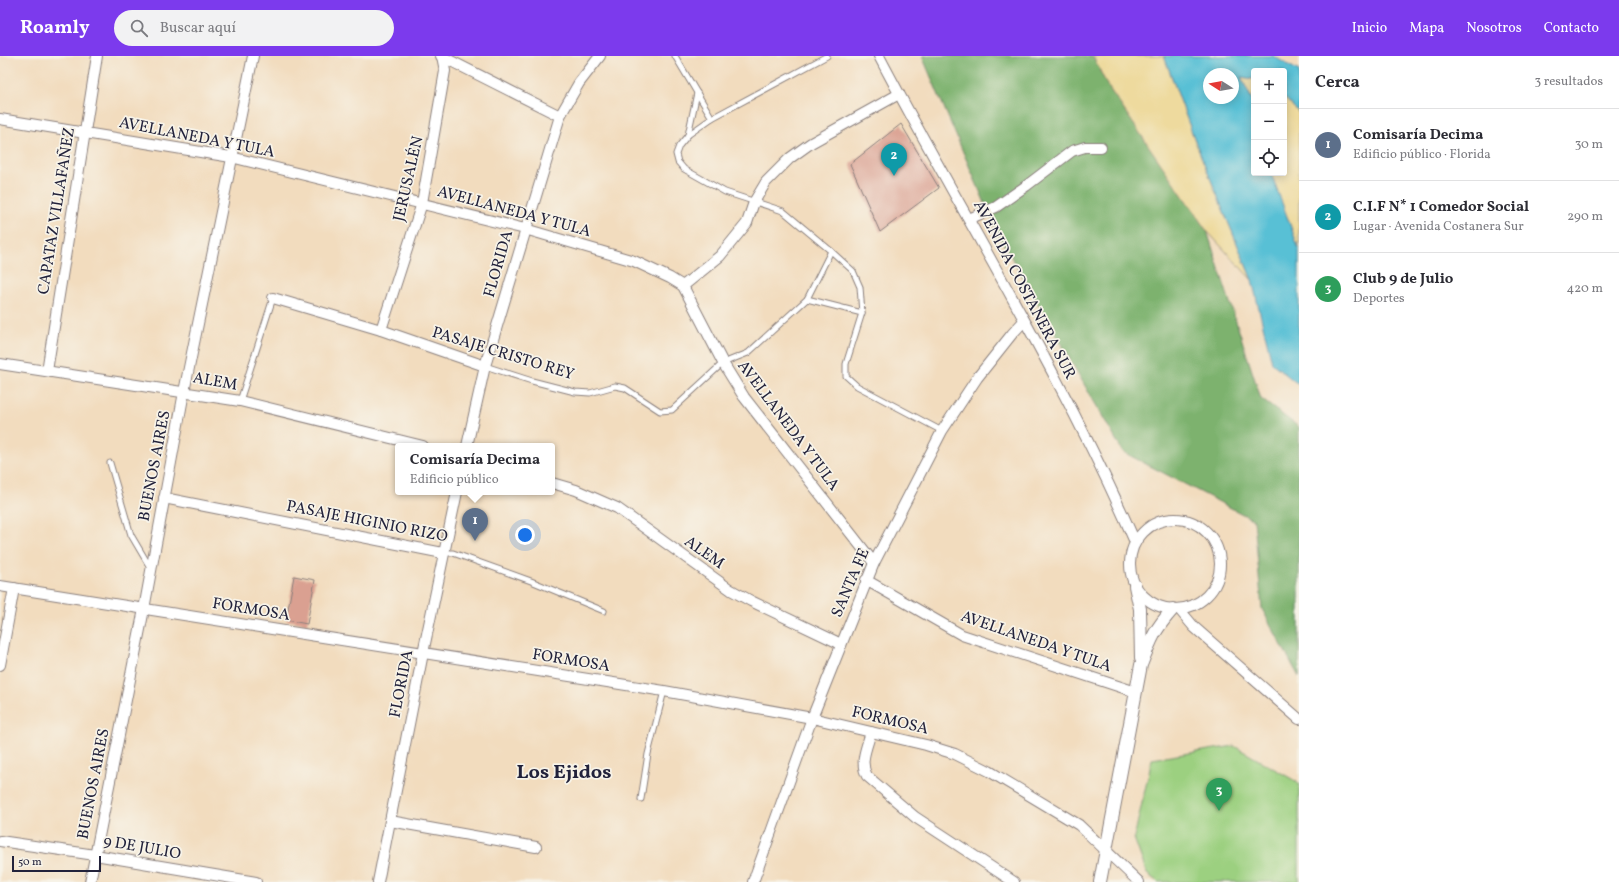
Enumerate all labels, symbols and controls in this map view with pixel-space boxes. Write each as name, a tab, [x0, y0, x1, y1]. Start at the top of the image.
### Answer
search box	[114, 10, 394, 46]
text: Roamly	[20, 15, 90, 41]
icon: search	[128, 17, 150, 39]
text: Buscar aquí	[160, 18, 236, 39]
text: Inicio	[1352, 19, 1387, 38]
text: Mapa	[1409, 19, 1444, 38]
text: Nosotros	[1466, 19, 1522, 38]
text: Contacto	[1544, 19, 1599, 38]
north arrow	[1203, 68, 1239, 104]
map controls	[1251, 68, 1287, 176]
button: +	[1251, 68, 1287, 104]
text: Cerca	[1315, 71, 1360, 94]
text: 3 resultados	[1534, 73, 1603, 91]
button: −	[1251, 104, 1287, 140]
street label: AVELLANEDA Y TULA	[117, 112, 277, 164]
text: Comisaría Decima	[1353, 125, 1483, 146]
street label: CAPATAZ VILLAFAÑEZ	[33, 126, 81, 296]
street label: JERUSALÉN	[388, 134, 430, 224]
text: 1	[1325, 136, 1331, 154]
text: 30 m	[1575, 136, 1603, 154]
button: locate	[1251, 140, 1287, 176]
pin: 2	[881, 143, 907, 176]
text: Edificio público · Florida	[1353, 146, 1491, 164]
street label: AVELLANEDA Y TULA	[435, 181, 593, 243]
street label: AVENIDA COSTANERA SUR	[967, 197, 1081, 383]
text: C.I.F N* 1 Comedor Social	[1353, 197, 1529, 218]
text: 2	[1325, 208, 1331, 226]
text: 290 m	[1567, 208, 1603, 226]
text: Lugar · Avenida Costanera Sur	[1353, 218, 1524, 236]
street label: FLORIDA	[479, 228, 519, 300]
text: Club 9 de Julio	[1353, 269, 1453, 290]
text: 3	[1325, 280, 1331, 298]
text: 420 m	[1566, 280, 1603, 298]
text: Deportes	[1353, 290, 1405, 308]
street label: PASAJE CRISTO REY	[429, 322, 577, 386]
street label: AVELLANEDA Y TULA	[732, 356, 844, 496]
street label: ALEM	[191, 367, 239, 397]
street label: BUENOS AIRES	[133, 409, 177, 523]
popup	[395, 443, 555, 495]
text: Comisaría Decima	[410, 450, 540, 471]
text: Edificio público	[410, 471, 499, 489]
street label: PASAJE HIGINIO RIZO	[284, 496, 450, 548]
pin: 1	[462, 508, 488, 541]
your location	[515, 525, 535, 545]
street label: ALEM	[679, 531, 729, 575]
street label: SANTA FE	[827, 545, 875, 621]
street label: FORMOSA	[211, 593, 291, 627]
street label: AVELLANEDA Y TULA	[958, 606, 1114, 678]
street label: FORMOSA	[531, 644, 611, 678]
street label: FLORIDA	[385, 648, 419, 720]
street label: FORMOSA	[849, 701, 931, 741]
street label: BUENOS AIRES	[72, 727, 116, 841]
district label: Los Ejidos	[516, 759, 612, 787]
pin: 3	[1206, 778, 1232, 811]
street label: 9 DE JULIO	[101, 830, 183, 866]
scale bar	[12, 854, 101, 873]
text: 50 m	[18, 855, 42, 870]

